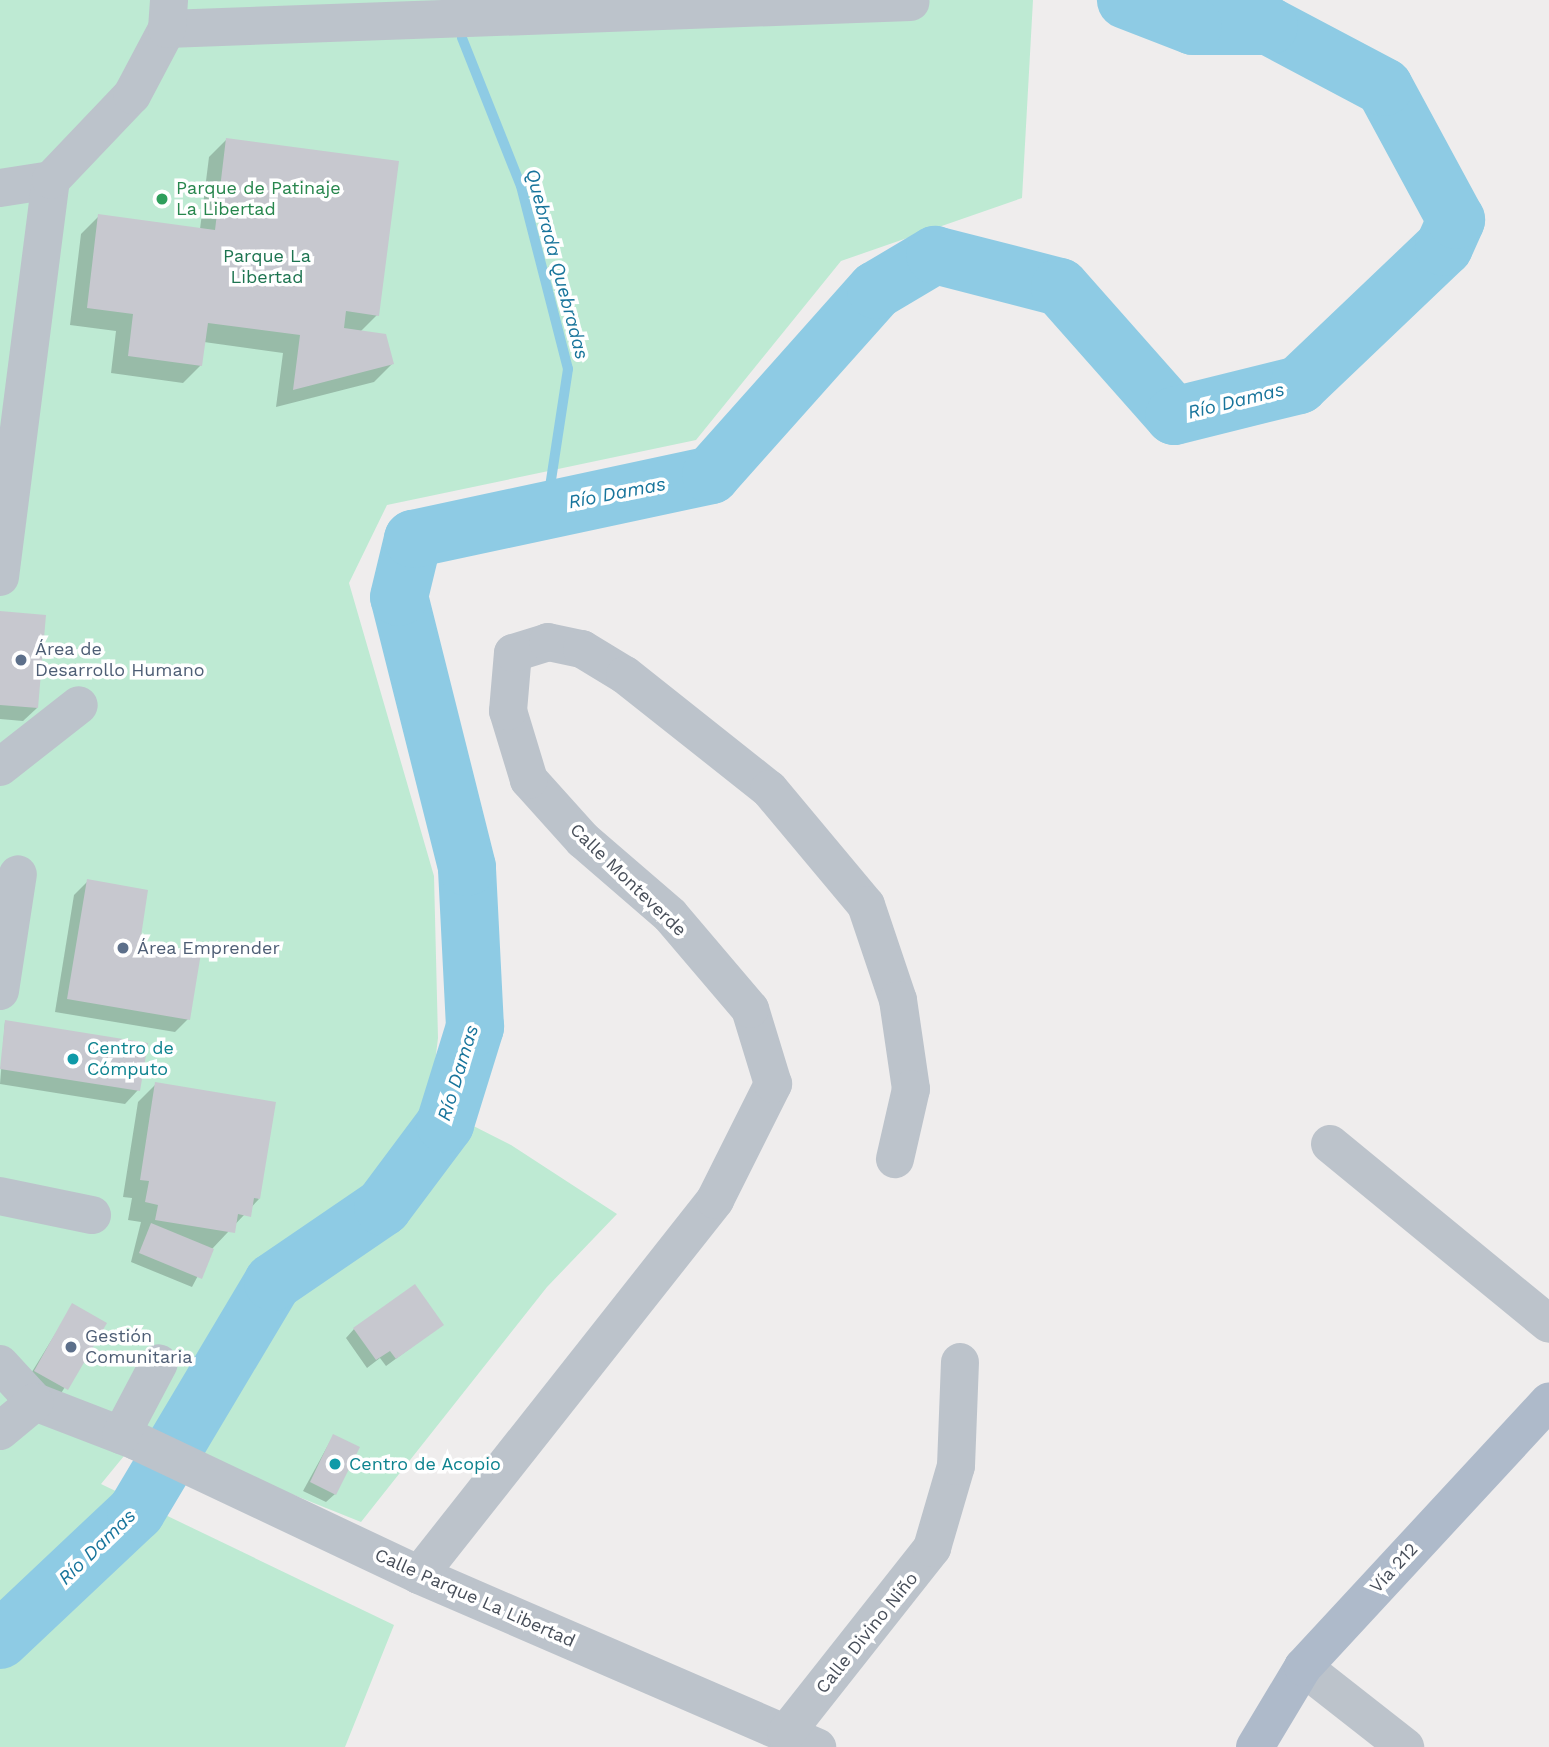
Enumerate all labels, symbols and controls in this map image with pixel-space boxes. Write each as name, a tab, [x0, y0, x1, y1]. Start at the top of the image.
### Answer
water label: Quebrada Quebradas	[521, 166, 593, 362]
place label: Parque de Patinaje La Libertad	[176, 178, 341, 220]
marker: Parque de Patinaje La Libertad	[154, 191, 170, 207]
park label: Parque La Libertad	[223, 246, 311, 288]
water label: Río Damas	[1185, 378, 1287, 424]
water label: Río Damas	[566, 472, 668, 514]
place label: Área de Desarrollo Humano	[35, 639, 205, 682]
marker: Área de Desarrollo Humano	[13, 652, 29, 668]
street label: Calle Monteverde	[565, 819, 691, 941]
place label: Área Emprender	[137, 937, 280, 959]
marker: Área Emprender	[115, 940, 131, 956]
water label: Río Damas	[433, 1022, 483, 1124]
place label: Centro de Cómputo	[87, 1038, 174, 1080]
marker: Centro de Cómputo	[65, 1051, 81, 1067]
place label: Gestión Comunitaria	[85, 1326, 192, 1368]
marker: Gestión Comunitaria	[63, 1339, 79, 1355]
place label: Centro de Acopio	[349, 1453, 502, 1475]
marker: Centro de Acopio	[327, 1456, 343, 1472]
water label: Río Damas	[54, 1504, 140, 1590]
street label: Vía 212	[1365, 1538, 1423, 1598]
street label: Calle Parque La Libertad	[371, 1544, 579, 1652]
street label: Calle Divino Niño	[811, 1568, 923, 1698]

